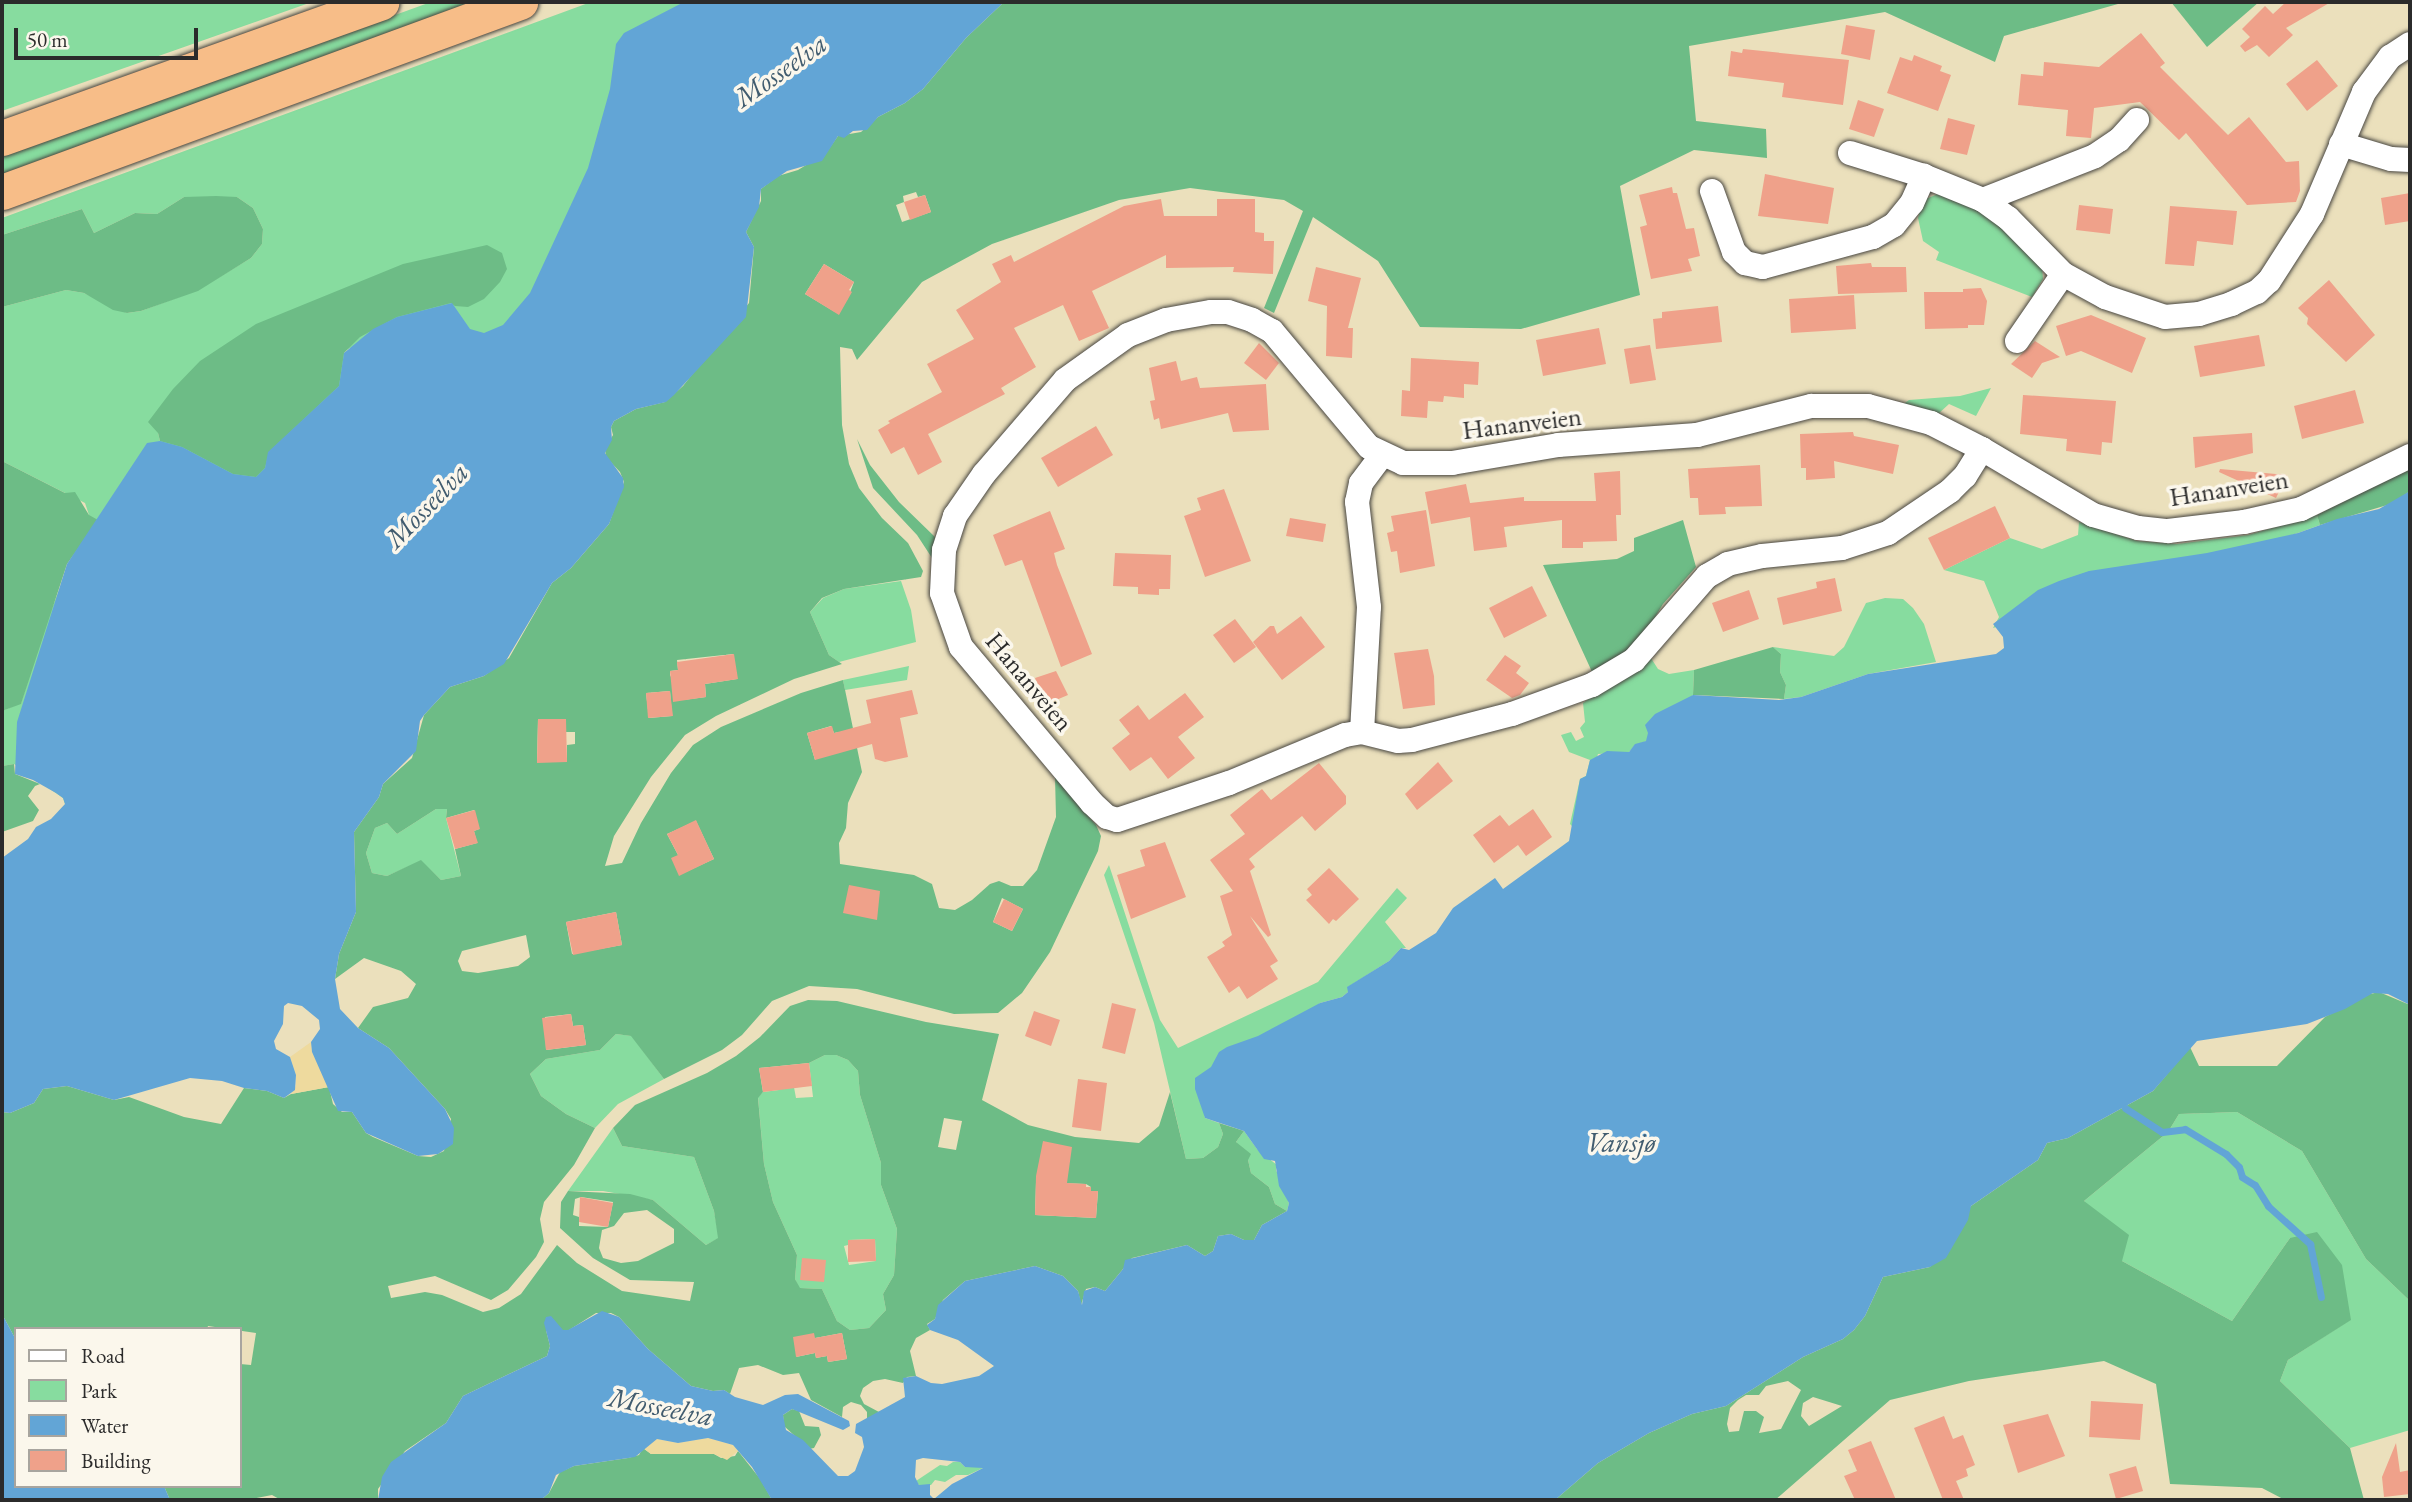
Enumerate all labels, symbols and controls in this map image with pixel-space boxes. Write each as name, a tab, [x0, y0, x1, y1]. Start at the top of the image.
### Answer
scale bar	[18, 14, 201, 58]
text: 50 m	[27, 26, 68, 53]
water label: Mosseelva	[727, 26, 833, 114]
street label: Hananveien	[1461, 401, 1583, 447]
water label: Mosseelva	[377, 455, 475, 555]
street label: Hananveien	[2167, 464, 2291, 514]
street label: Hananveien	[979, 626, 1079, 738]
water label: Vansjø	[1587, 1125, 1655, 1159]
legend	[14, 1327, 242, 1488]
text: Road	[81, 1342, 125, 1369]
text: Park	[81, 1377, 117, 1404]
water label: Mosseelva	[606, 1379, 716, 1433]
text: Water	[81, 1412, 128, 1439]
text: Building	[81, 1447, 151, 1474]

